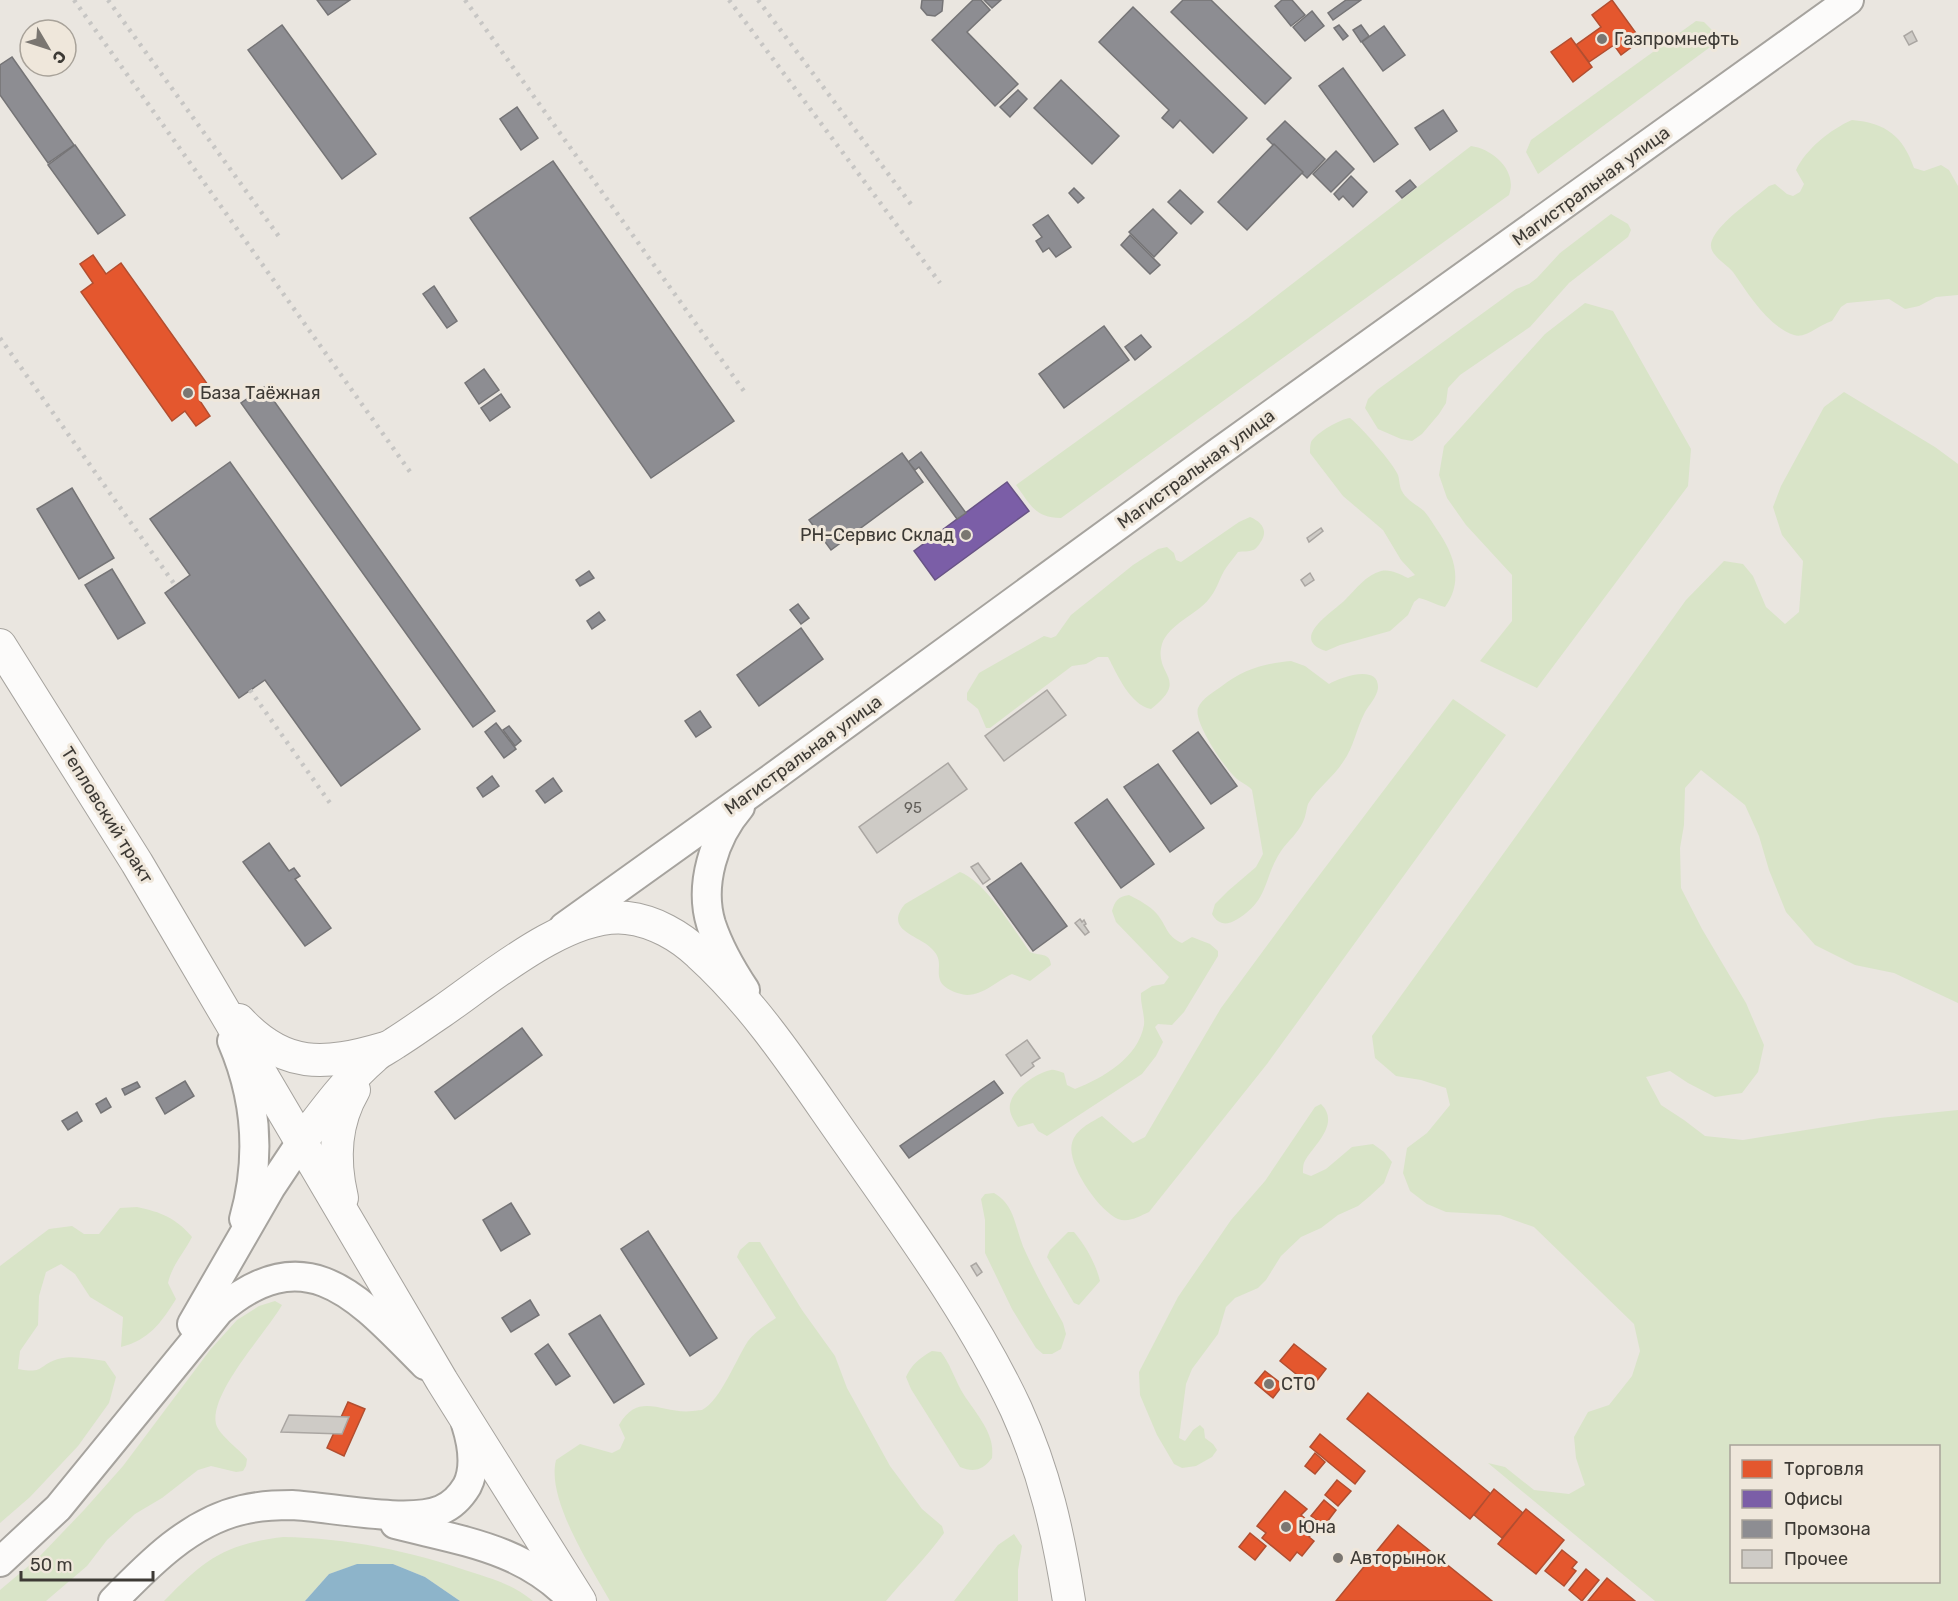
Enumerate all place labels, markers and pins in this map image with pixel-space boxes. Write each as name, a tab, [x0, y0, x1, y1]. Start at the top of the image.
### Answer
place label: Газпромнефть	[1614, 28, 1739, 50]
marker: Газпромнефть	[1595, 32, 1609, 46]
place label: База Таёжная	[200, 382, 321, 404]
marker: База Таёжная	[181, 386, 195, 400]
place label: РН-Сервис Cклад	[800, 524, 954, 546]
marker: РН-Сервис Cклад	[959, 528, 973, 542]
place label: СТО	[1281, 1373, 1316, 1395]
marker: СТО	[1262, 1377, 1276, 1391]
place label: Юна	[1298, 1516, 1336, 1538]
marker: Юна	[1279, 1520, 1293, 1534]
place label: Авторынок	[1350, 1547, 1446, 1569]
marker: Авторынок	[1331, 1551, 1345, 1565]

